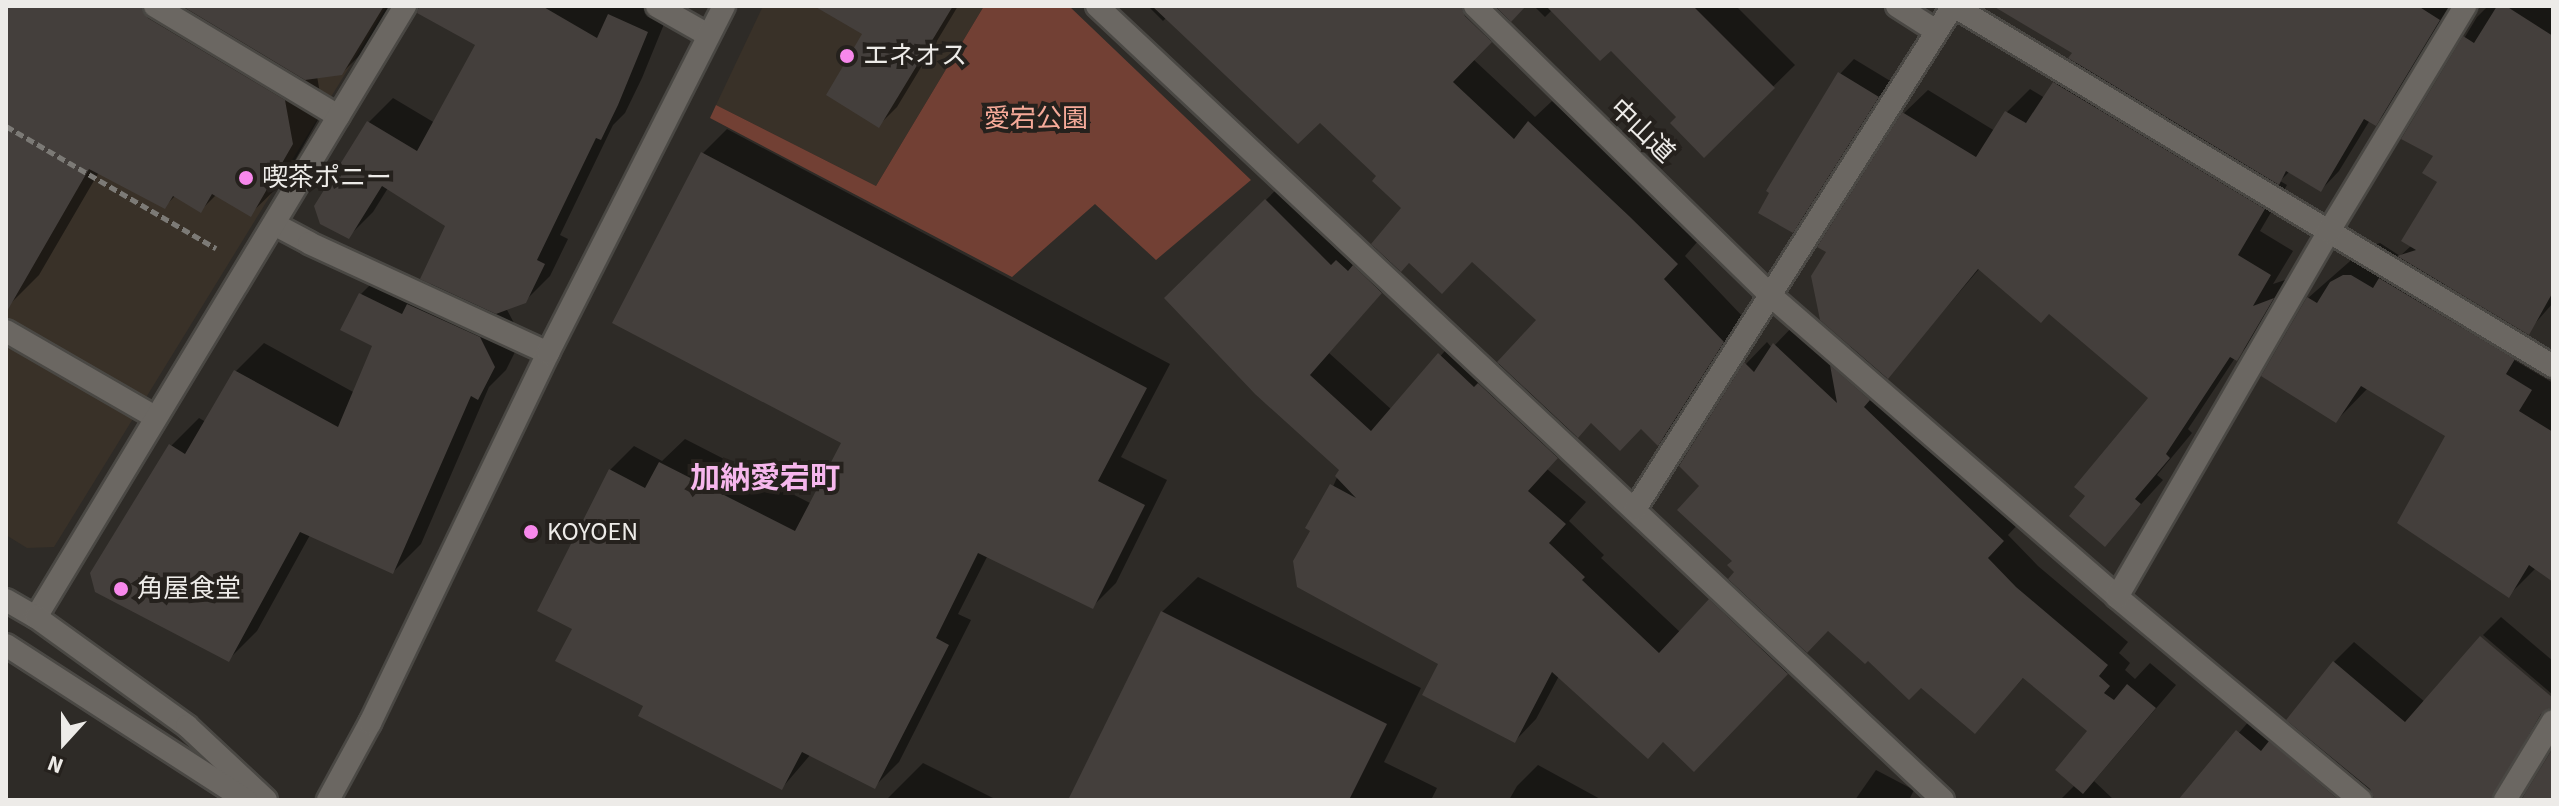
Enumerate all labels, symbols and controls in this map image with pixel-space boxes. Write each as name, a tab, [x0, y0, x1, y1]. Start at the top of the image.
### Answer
place label: エネオス	[863, 40, 967, 72]
marker: エネオス	[838, 47, 856, 65]
street label: 中山道	[1603, 93, 1681, 169]
park label: 愛宕公園	[984, 103, 1088, 135]
place label: 喫茶ポニー	[262, 162, 392, 194]
marker: 喫茶ポニー	[237, 169, 255, 187]
district label: 加納愛宕町	[690, 461, 840, 497]
place label: KOYOEN	[547, 516, 638, 548]
marker: KOYOEN	[522, 523, 540, 541]
place label: 角屋食堂	[137, 573, 241, 605]
marker: 角屋食堂	[112, 580, 130, 598]
north arrow	[24, 702, 104, 782]
text: N	[43, 747, 68, 782]

